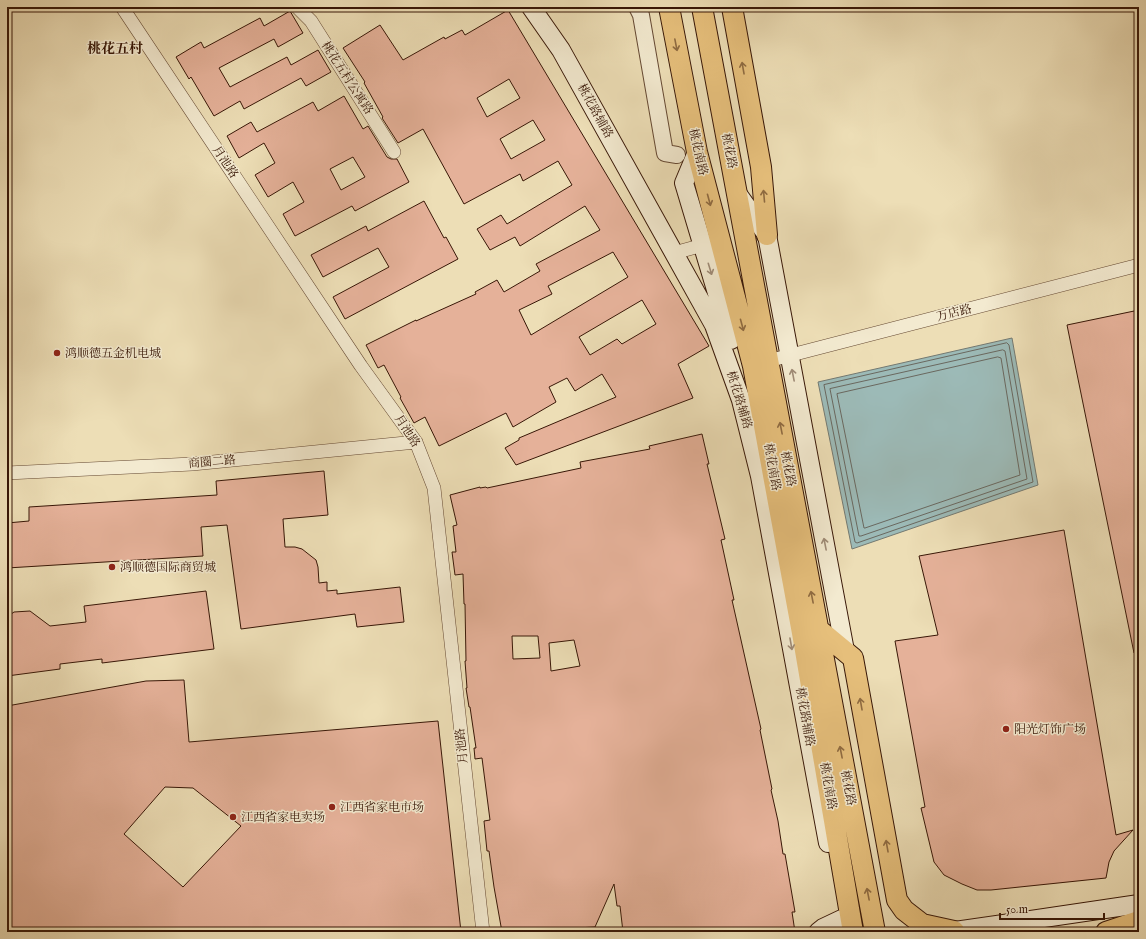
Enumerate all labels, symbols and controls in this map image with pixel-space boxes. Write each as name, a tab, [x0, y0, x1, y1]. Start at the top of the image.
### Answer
one-way arrow	[673, 38, 681, 51]
street label: 桃花五村公寓路	[318, 39, 376, 117]
district label: 桃花五村	[87, 40, 143, 58]
one-way arrow	[739, 62, 747, 75]
street label: 桃花路辅路	[574, 81, 616, 141]
street label: 桃花南路	[685, 127, 711, 177]
street label: 桃花路	[718, 132, 740, 170]
street label: 月池路	[209, 143, 241, 181]
one-way arrow	[760, 190, 767, 203]
one-way arrow	[706, 193, 714, 206]
one-way arrow	[707, 262, 714, 275]
street label: 万店路	[935, 301, 973, 325]
one-way arrow	[739, 319, 747, 332]
place label: 鸿顺德五金机电城	[65, 346, 161, 361]
marker: 鸿顺德五金机电城	[52, 348, 62, 358]
street label: 桃花路辅路	[723, 369, 755, 431]
one-way arrow	[789, 369, 797, 382]
street label: 月池路	[391, 412, 423, 450]
one-way arrow	[776, 422, 784, 435]
street label: 桃花南路	[760, 442, 784, 492]
street label: 桃花路	[777, 450, 799, 488]
street label: 商圈二路	[187, 452, 237, 472]
one-way arrow	[821, 538, 829, 551]
place label: 鸿顺德国际商贸城	[120, 560, 216, 575]
marker: 鸿顺德国际商贸城	[107, 562, 117, 572]
one-way arrow	[808, 591, 816, 604]
one-way arrow	[788, 637, 796, 650]
street label: 桃花路辅路	[792, 686, 818, 748]
one-way arrow	[857, 698, 865, 711]
place label: 阳光灯饰广场	[1014, 722, 1086, 737]
marker: 阳光灯饰广场	[1001, 724, 1011, 734]
street label: 月池路	[453, 727, 471, 765]
one-way arrow	[837, 746, 845, 759]
street label: 桃花南路	[816, 761, 840, 811]
street label: 桃花路	[837, 769, 859, 807]
place label: 江西省家电市场	[340, 800, 424, 815]
marker: 江西省家电市场	[327, 802, 337, 812]
place label: 江西省家电卖场	[241, 810, 325, 825]
marker: 江西省家电卖场	[228, 812, 238, 822]
one-way arrow	[883, 839, 891, 852]
one-way arrow	[863, 888, 871, 901]
scale bar	[1000, 895, 1104, 921]
text: 50 m	[1006, 902, 1028, 917]

